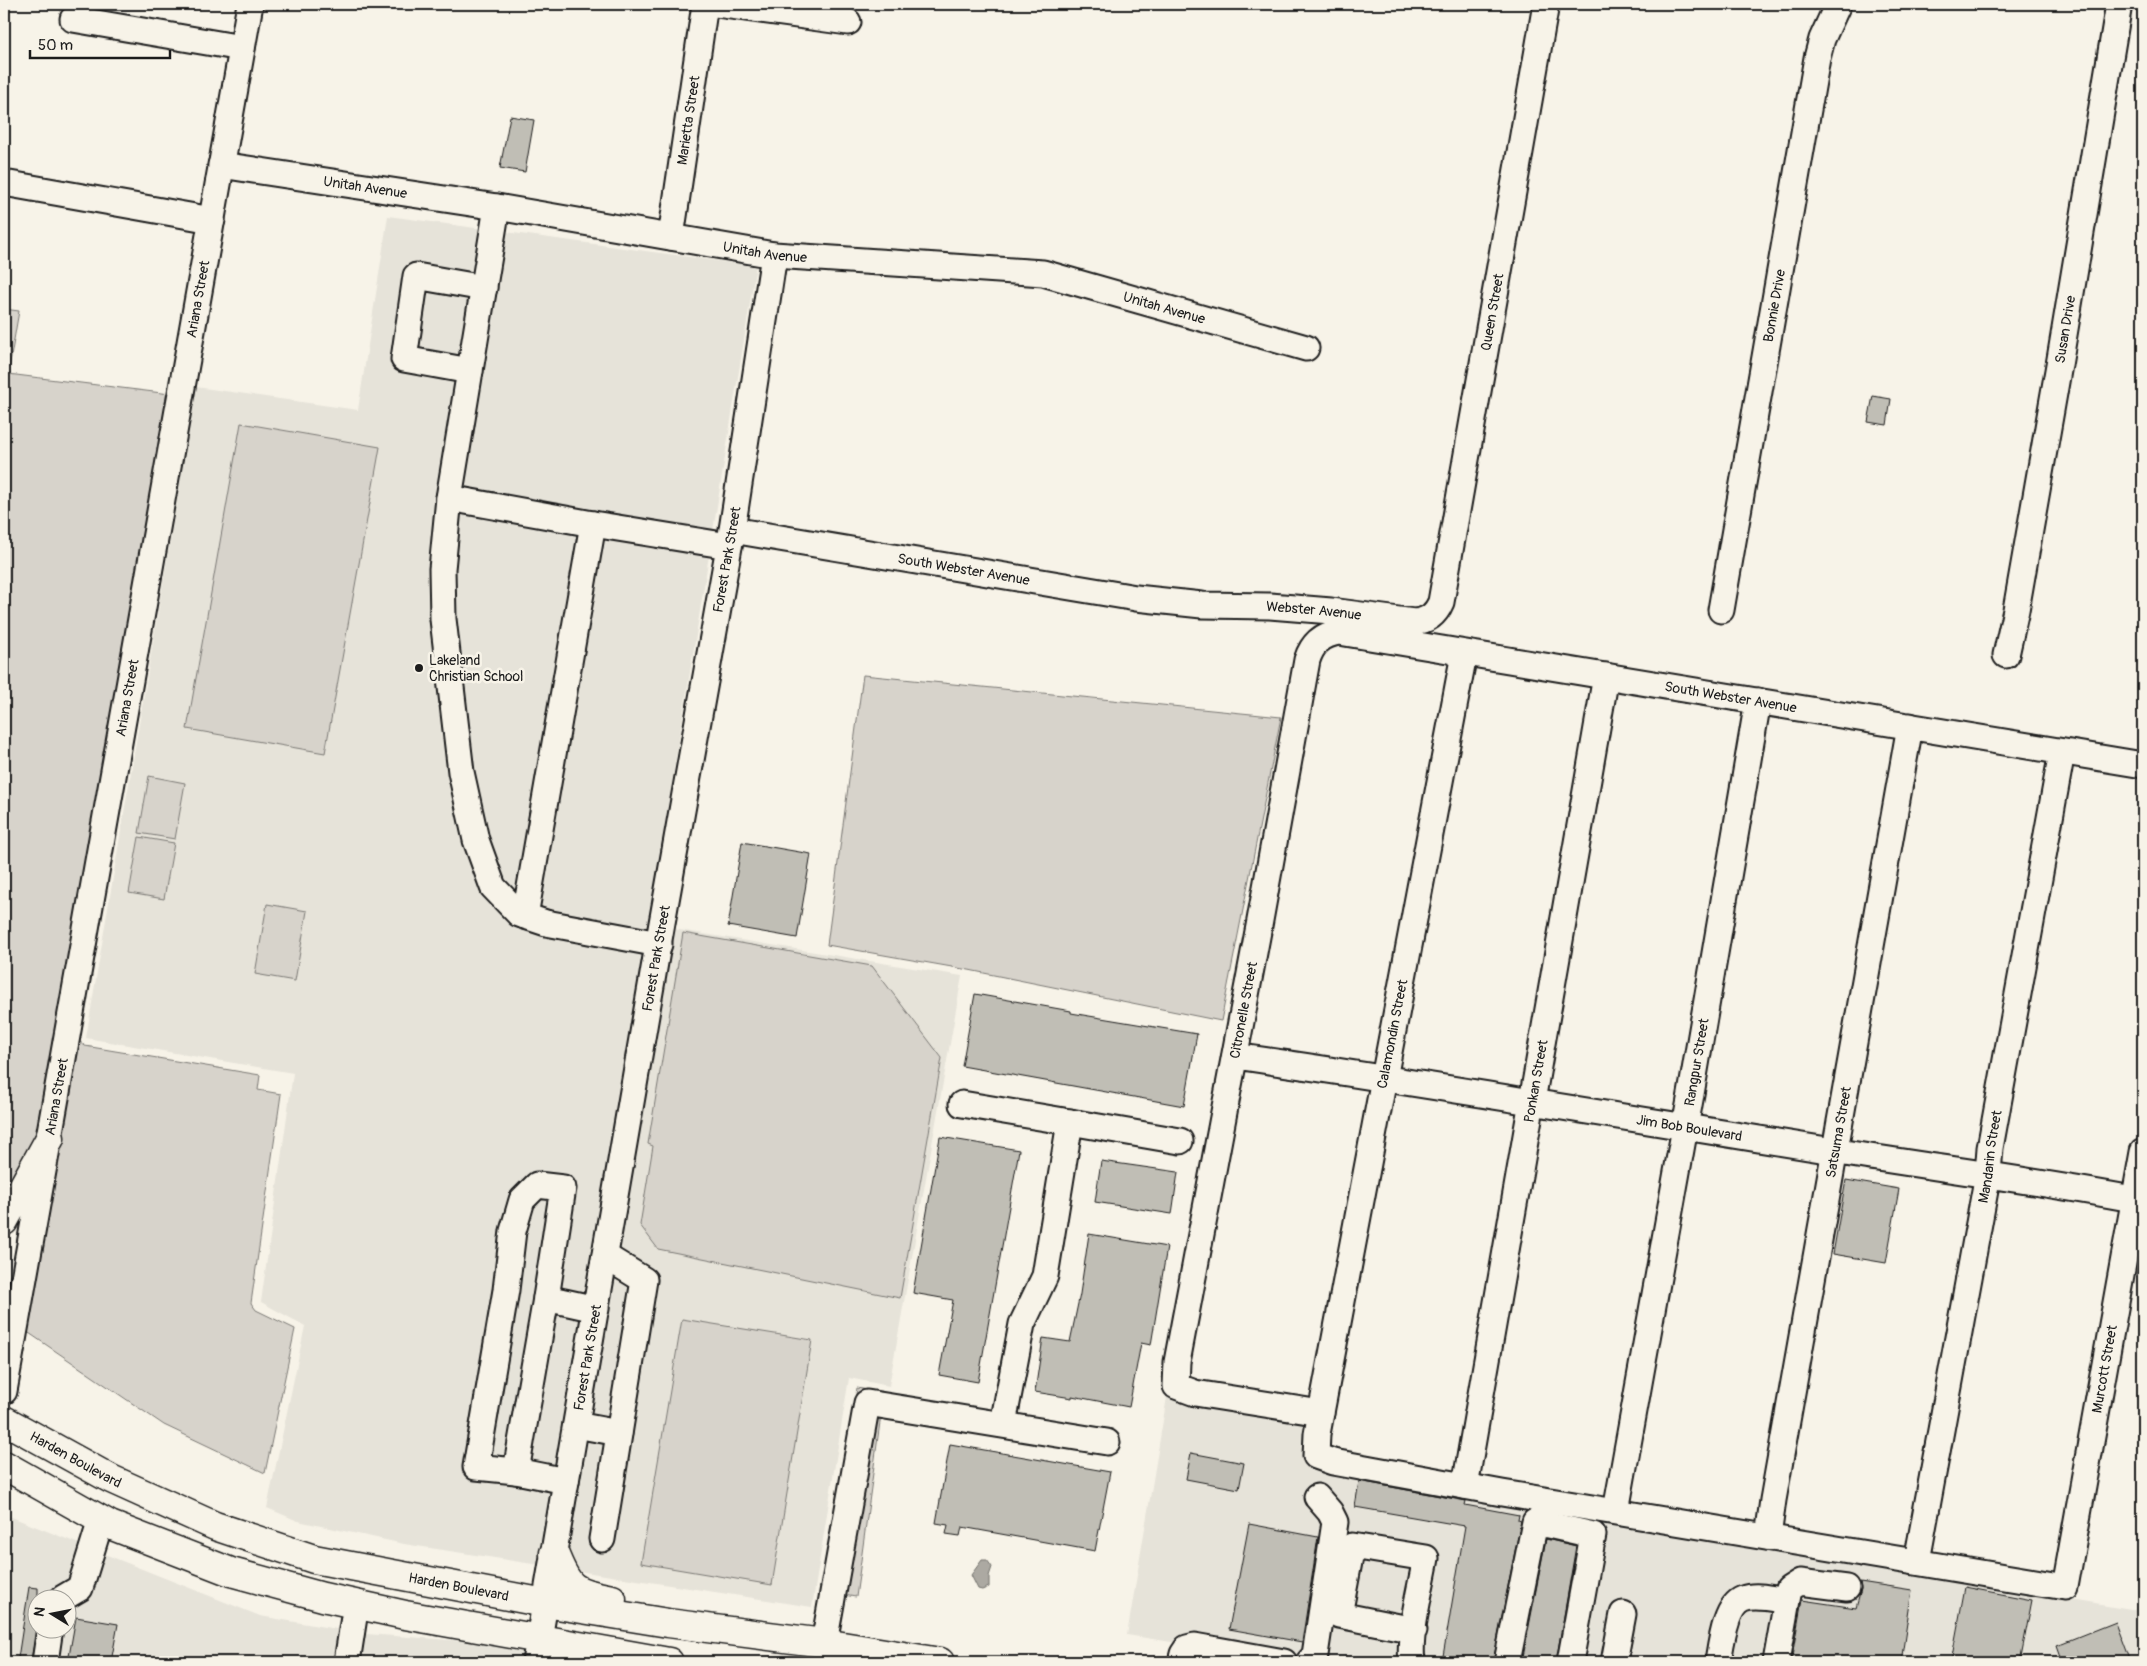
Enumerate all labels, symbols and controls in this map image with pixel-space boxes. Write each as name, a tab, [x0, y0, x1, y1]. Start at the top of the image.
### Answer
scale bar	[30, 28, 170, 60]
text: 50 m	[38, 36, 73, 55]
street label: Marietta Street	[674, 74, 703, 166]
street label: Unitah Avenue	[322, 173, 408, 202]
street label: Unitah Avenue	[722, 238, 808, 266]
street label: Ariana Street	[183, 259, 213, 339]
street label: Bonnie Drive	[1760, 268, 1789, 343]
street label: Queen Street	[1477, 272, 1508, 352]
street label: Unitah Avenue	[1121, 288, 1207, 328]
street label: Susan Drive	[2051, 294, 2079, 365]
street label: Forest Park Street	[709, 505, 745, 614]
street label: South Webster Avenue	[896, 550, 1031, 589]
street label: Webster Avenue	[1265, 598, 1362, 624]
place label: Lakeland Christian School	[429, 652, 523, 685]
street label: Ariana Street	[112, 658, 143, 738]
marker: Lakeland Christian School	[413, 662, 425, 674]
street label: South Webster Avenue	[1663, 678, 1798, 717]
street label: Forest Park Street	[639, 904, 674, 1013]
street label: Citronelle Street	[1226, 960, 1261, 1060]
street label: Calamondin Street	[1374, 978, 1411, 1090]
street label: Rangpur Street	[1681, 1017, 1713, 1108]
street label: Ponkan Street	[1520, 1038, 1552, 1124]
street label: Ariana Street	[42, 1056, 72, 1137]
street label: Satsuma Street	[1822, 1085, 1855, 1179]
street label: Mandarin Street	[1975, 1108, 2006, 1205]
street label: Jim Bob Boulevard	[1635, 1111, 1744, 1145]
street label: Forest Park Street	[570, 1303, 605, 1412]
street label: Murcott Street	[2088, 1323, 2121, 1414]
street label: Harden Boulevard	[27, 1428, 124, 1492]
street label: Harden Boulevard	[407, 1569, 510, 1605]
north arrow	[28, 1588, 78, 1638]
text: N	[30, 1606, 49, 1618]

